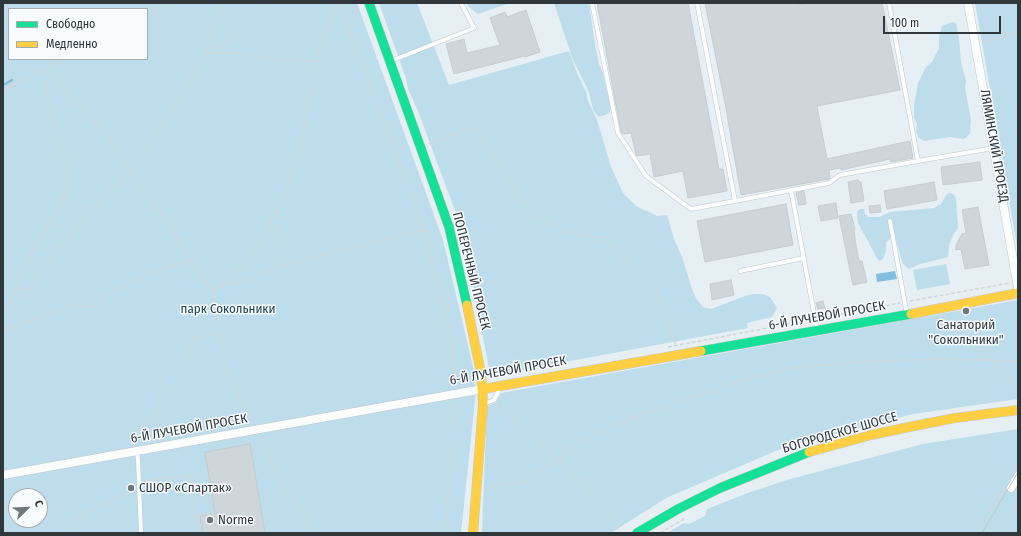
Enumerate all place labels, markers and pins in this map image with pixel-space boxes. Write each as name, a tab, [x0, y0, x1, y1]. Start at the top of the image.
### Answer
marker: Санаторий "Сокольники"	[961, 306, 971, 316]
place label: Санаторий "Сокольники"	[928, 317, 1004, 348]
place label: СШОР «Спартак»	[139, 480, 232, 496]
marker: СШОР «Спартак»	[126, 483, 136, 493]
place label: Norme	[218, 512, 254, 528]
marker: Norme	[205, 515, 215, 525]

